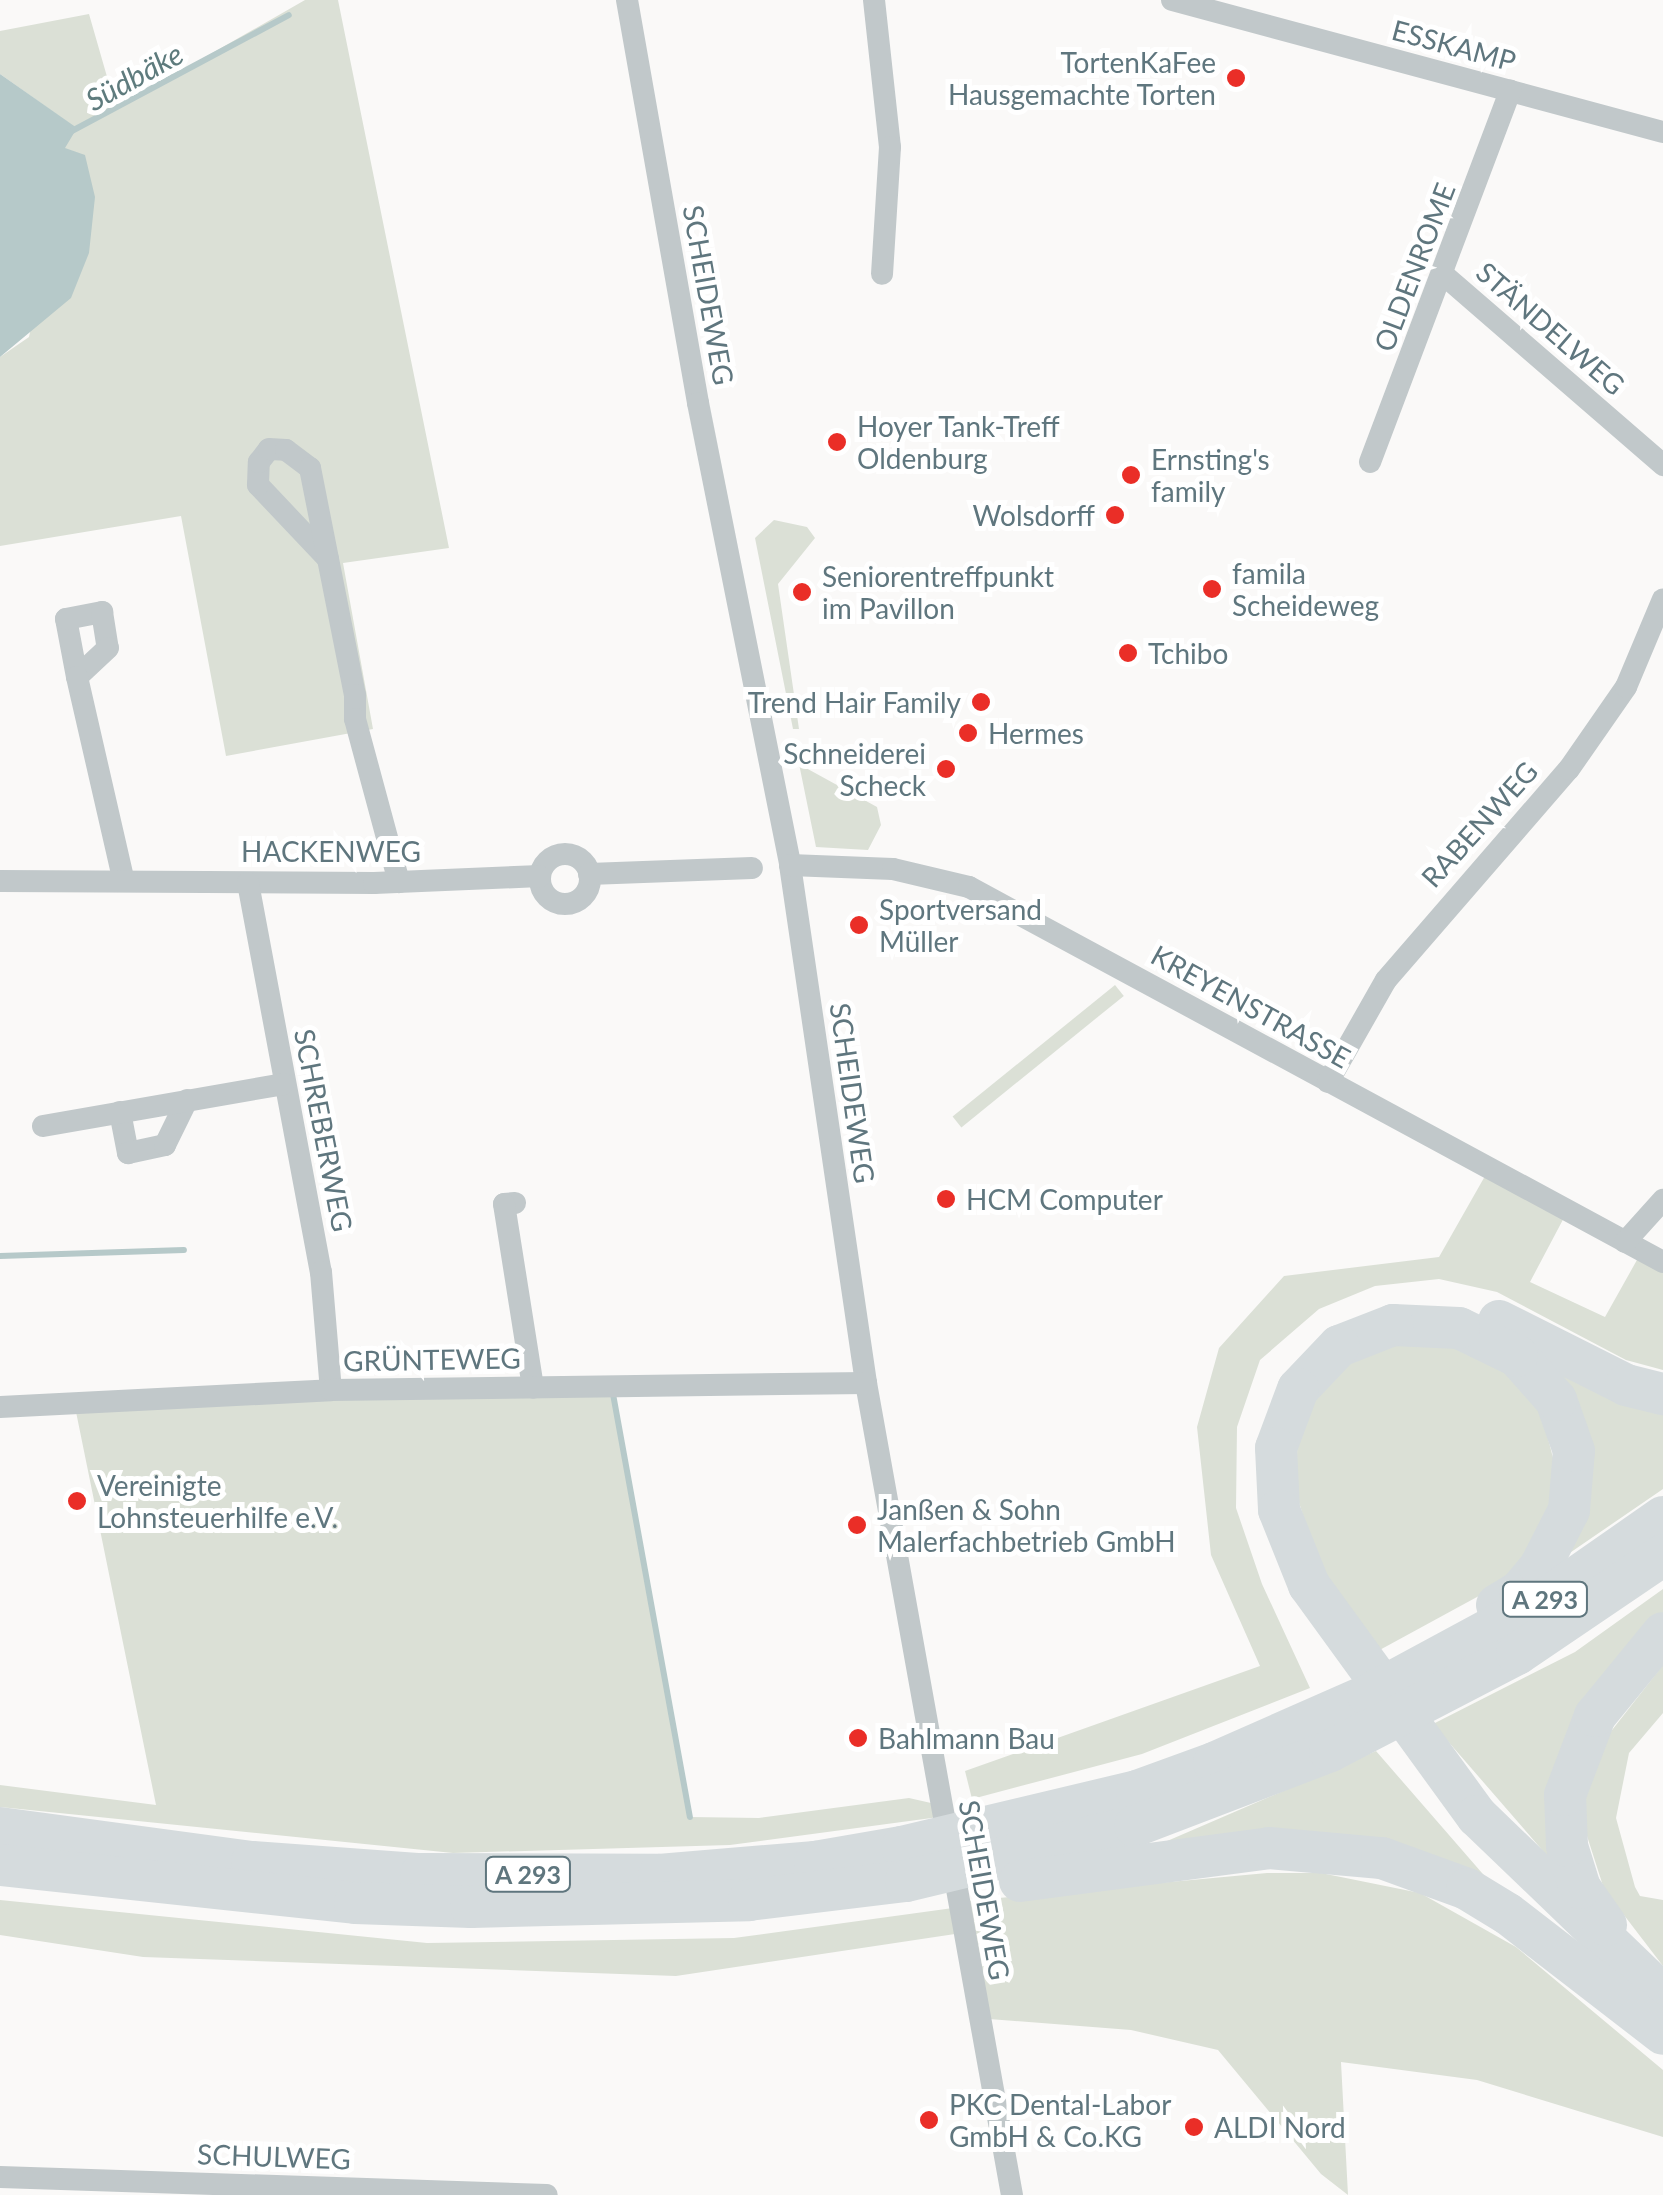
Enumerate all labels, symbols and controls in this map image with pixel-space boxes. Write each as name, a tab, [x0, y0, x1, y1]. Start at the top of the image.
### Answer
street label: ESSKAMP	[1388, 12, 1520, 78]
water label: Südbäke	[79, 35, 189, 117]
place label: TortenKaFee Hausgemachte Torten	[947, 45, 1216, 111]
marker: TortenKaFee Hausgemachte Torten	[1225, 67, 1247, 89]
street label: OLDENROME	[1366, 178, 1462, 356]
street label: SCHEIDEWEG	[677, 202, 741, 388]
street label: STÄNDELWEG	[1470, 255, 1632, 401]
place label: Hoyer Tank-Treff Oldenburg	[857, 409, 1061, 475]
marker: Hoyer Tank-Treff Oldenburg	[826, 431, 848, 453]
place label: Ernsting's family	[1151, 442, 1270, 508]
marker: Ernsting's family	[1120, 464, 1142, 486]
place label: Wolsdorff	[973, 498, 1095, 532]
marker: Wolsdorff	[1104, 504, 1126, 526]
place label: famila Scheideweg	[1232, 556, 1379, 622]
place label: Seniorentreffpunkt im Pavillon	[822, 559, 1054, 625]
marker: famila Scheideweg	[1201, 578, 1223, 600]
marker: Seniorentreffpunkt im Pavillon	[791, 581, 813, 603]
place label: Tchibo	[1148, 636, 1228, 670]
marker: Tchibo	[1117, 642, 1139, 664]
place label: Trend Hair Family	[747, 685, 961, 719]
marker: Trend Hair Family	[970, 691, 992, 713]
place label: Hermes	[988, 716, 1084, 750]
marker: Hermes	[957, 722, 979, 744]
place label: Schneiderei Scheck	[783, 736, 926, 802]
street label: RABENWEG	[1414, 754, 1544, 894]
marker: Schneiderei Scheck	[935, 758, 957, 780]
street label: HACKENWEG	[241, 834, 421, 868]
place label: Sportversand Müller	[879, 892, 1042, 958]
marker: Sportversand Müller	[848, 914, 870, 936]
street label: KREYENSTRASSE	[1146, 937, 1356, 1075]
street label: SCHEIDEWEG	[824, 1001, 882, 1185]
street label: SCHREBERWEG	[288, 1026, 360, 1234]
place label: HCM Computer	[966, 1182, 1163, 1216]
marker: HCM Computer	[935, 1188, 957, 1210]
street label: GRÜNTEWEG	[343, 1341, 521, 1377]
place label: Vereinigte Lohnsteuerhilfe e.V.	[97, 1468, 338, 1534]
marker: Vereinigte Lohnsteuerhilfe e.V.	[66, 1490, 88, 1512]
place label: Janßen & Sohn Malerfachbetrieb GmbH	[877, 1492, 1176, 1558]
marker: Janßen & Sohn Malerfachbetrieb GmbH	[846, 1514, 868, 1536]
road number: A 293	[1500, 1579, 1590, 1619]
place label: Bahlmann Bau	[878, 1721, 1055, 1755]
marker: Bahlmann Bau	[847, 1727, 869, 1749]
street label: SCHEIDEWEG	[953, 1797, 1017, 1983]
road number: A 293	[483, 1854, 573, 1894]
place label: PKC Dental-Labor GmbH & Co.KG	[949, 2087, 1171, 2153]
marker: PKC Dental-Labor GmbH & Co.KG	[918, 2109, 940, 2131]
place label: ALDI Nord	[1214, 2110, 1346, 2144]
marker: ALDI Nord	[1183, 2116, 1205, 2138]
street label: SCHULWEG	[197, 2137, 351, 2175]

